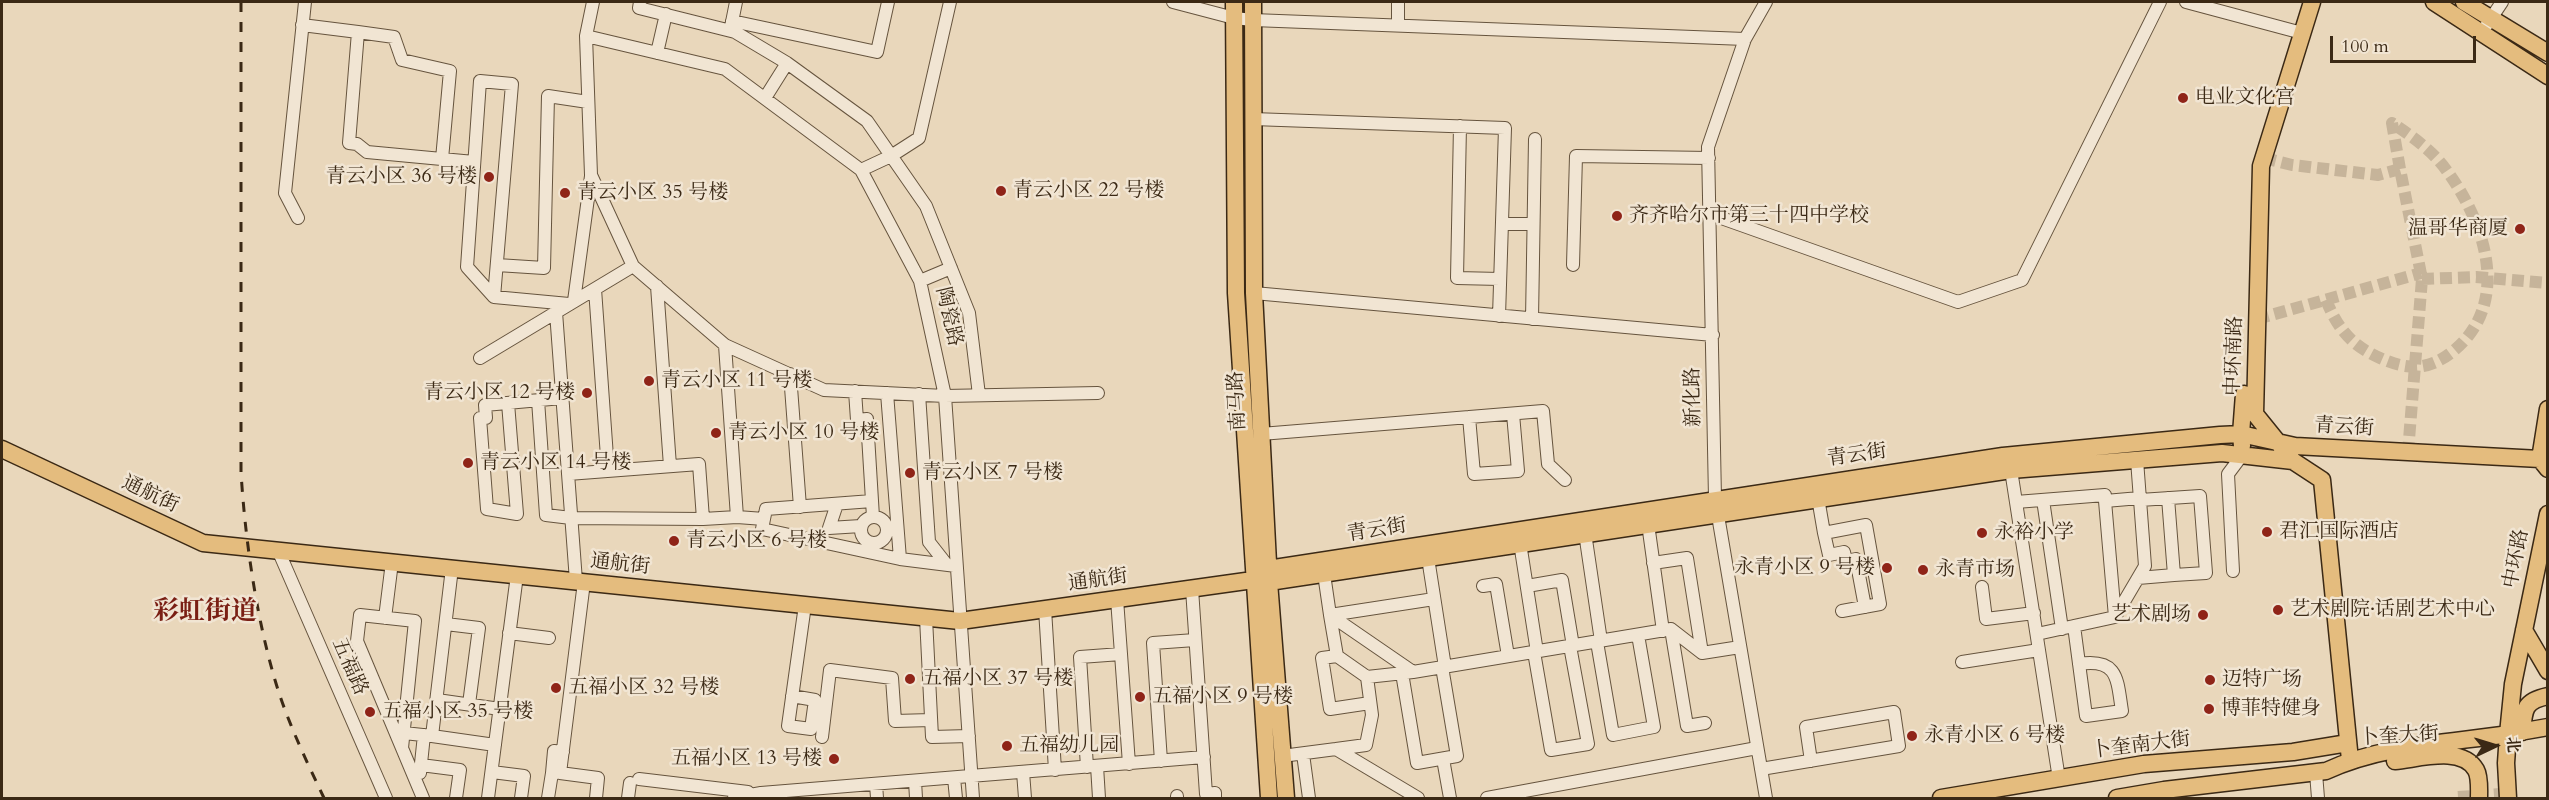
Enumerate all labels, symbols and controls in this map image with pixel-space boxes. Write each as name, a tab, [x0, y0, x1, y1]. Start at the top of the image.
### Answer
scale bar	[2333, 24, 2478, 62]
text: 100 m	[2341, 34, 2389, 59]
place label: 电业文化宫	[2195, 86, 2295, 110]
marker: 电业文化宫	[2176, 91, 2190, 105]
place label: 青云小区 36 号楼	[326, 165, 477, 189]
marker: 青云小区 36 号楼	[482, 170, 496, 184]
place label: 青云小区 22 号楼	[1013, 179, 1164, 203]
place label: 青云小区 35 号楼	[577, 181, 728, 205]
marker: 青云小区 22 号楼	[994, 184, 1008, 198]
marker: 青云小区 35 号楼	[558, 186, 572, 200]
place label: 齐齐哈尔市第三十四中学校	[1629, 204, 1869, 228]
marker: 齐齐哈尔市第三十四中学校	[1610, 209, 1624, 223]
place label: 温哥华商厦	[2408, 217, 2508, 241]
marker: 温哥华商厦	[2513, 222, 2527, 236]
street label: 陶瓷路	[930, 285, 966, 349]
street label: 中环南路	[2222, 316, 2248, 396]
street label: 新化路	[1681, 367, 1707, 427]
place label: 青云小区 11 号楼	[661, 369, 812, 393]
street label: 南马路	[1224, 370, 1252, 432]
marker: 青云小区 11 号楼	[642, 374, 656, 388]
place label: 青云小区 12 号楼	[424, 381, 575, 405]
marker: 青云小区 12 号楼	[580, 386, 594, 400]
street label: 青云街	[2313, 414, 2375, 442]
place label: 青云小区 10 号楼	[728, 421, 879, 445]
marker: 青云小区 10 号楼	[709, 426, 723, 440]
street label: 青云街	[1826, 440, 1888, 472]
place label: 青云小区 14 号楼	[480, 451, 631, 475]
marker: 青云小区 14 号楼	[461, 456, 475, 470]
place label: 青云小区 7 号楼	[922, 461, 1063, 485]
marker: 青云小区 7 号楼	[903, 466, 917, 480]
street label: 通航街	[118, 471, 182, 519]
street label: 青云街	[1345, 514, 1409, 548]
place label: 君汇国际酒店	[2279, 520, 2399, 544]
place label: 永裕小学	[1994, 521, 2074, 545]
marker: 君汇国际酒店	[2260, 525, 2274, 539]
marker: 永裕小学	[1975, 526, 1989, 540]
street label: 中环路	[2499, 527, 2535, 591]
place label: 青云小区 6 号楼	[686, 529, 827, 553]
marker: 青云小区 6 号楼	[667, 534, 681, 548]
street label: 通航街	[589, 550, 651, 580]
place label: 永青小区 9 号楼	[1734, 556, 1875, 580]
place label: 永青市场	[1935, 558, 2015, 582]
marker: 永青小区 9 号楼	[1880, 561, 1894, 575]
marker: 永青市场	[1916, 563, 1930, 577]
street label: 通航街	[1067, 565, 1129, 597]
district label: 彩虹街道	[153, 597, 257, 629]
place label: 艺术剧院·话剧艺术中心	[2290, 598, 2495, 622]
place label: 艺术剧场	[2111, 603, 2191, 627]
marker: 艺术剧院·话剧艺术中心	[2271, 603, 2285, 617]
marker: 艺术剧场	[2196, 608, 2210, 622]
street label: 五福路	[326, 635, 372, 699]
place label: 五福小区 37 号楼	[922, 667, 1073, 691]
place label: 迈特广场	[2222, 668, 2302, 692]
marker: 五福小区 37 号楼	[903, 672, 917, 686]
marker: 迈特广场	[2203, 673, 2217, 687]
place label: 五福小区 32 号楼	[568, 676, 719, 700]
marker: 五福小区 32 号楼	[549, 681, 563, 695]
place label: 五福小区 9 号楼	[1152, 685, 1293, 709]
marker: 五福小区 9 号楼	[1133, 690, 1147, 704]
place label: 博菲特健身	[2221, 697, 2321, 721]
place label: 五福小区 35 号楼	[382, 700, 533, 724]
marker: 博菲特健身	[2202, 702, 2216, 716]
marker: 五福小区 35 号楼	[363, 705, 377, 719]
north arrow	[2465, 716, 2525, 776]
street label: 卜奎大街	[2358, 723, 2440, 751]
place label: 永青小区 6 号楼	[1924, 724, 2065, 748]
street label: 卜奎南大街	[2090, 728, 2192, 764]
marker: 永青小区 6 号楼	[1905, 729, 1919, 743]
place label: 五福幼儿园	[1019, 734, 1119, 758]
text: 北	[2501, 736, 2524, 753]
marker: 五福幼儿园	[1000, 739, 1014, 753]
place label: 五福小区 13 号楼	[671, 747, 822, 771]
marker: 五福小区 13 号楼	[827, 752, 841, 766]

